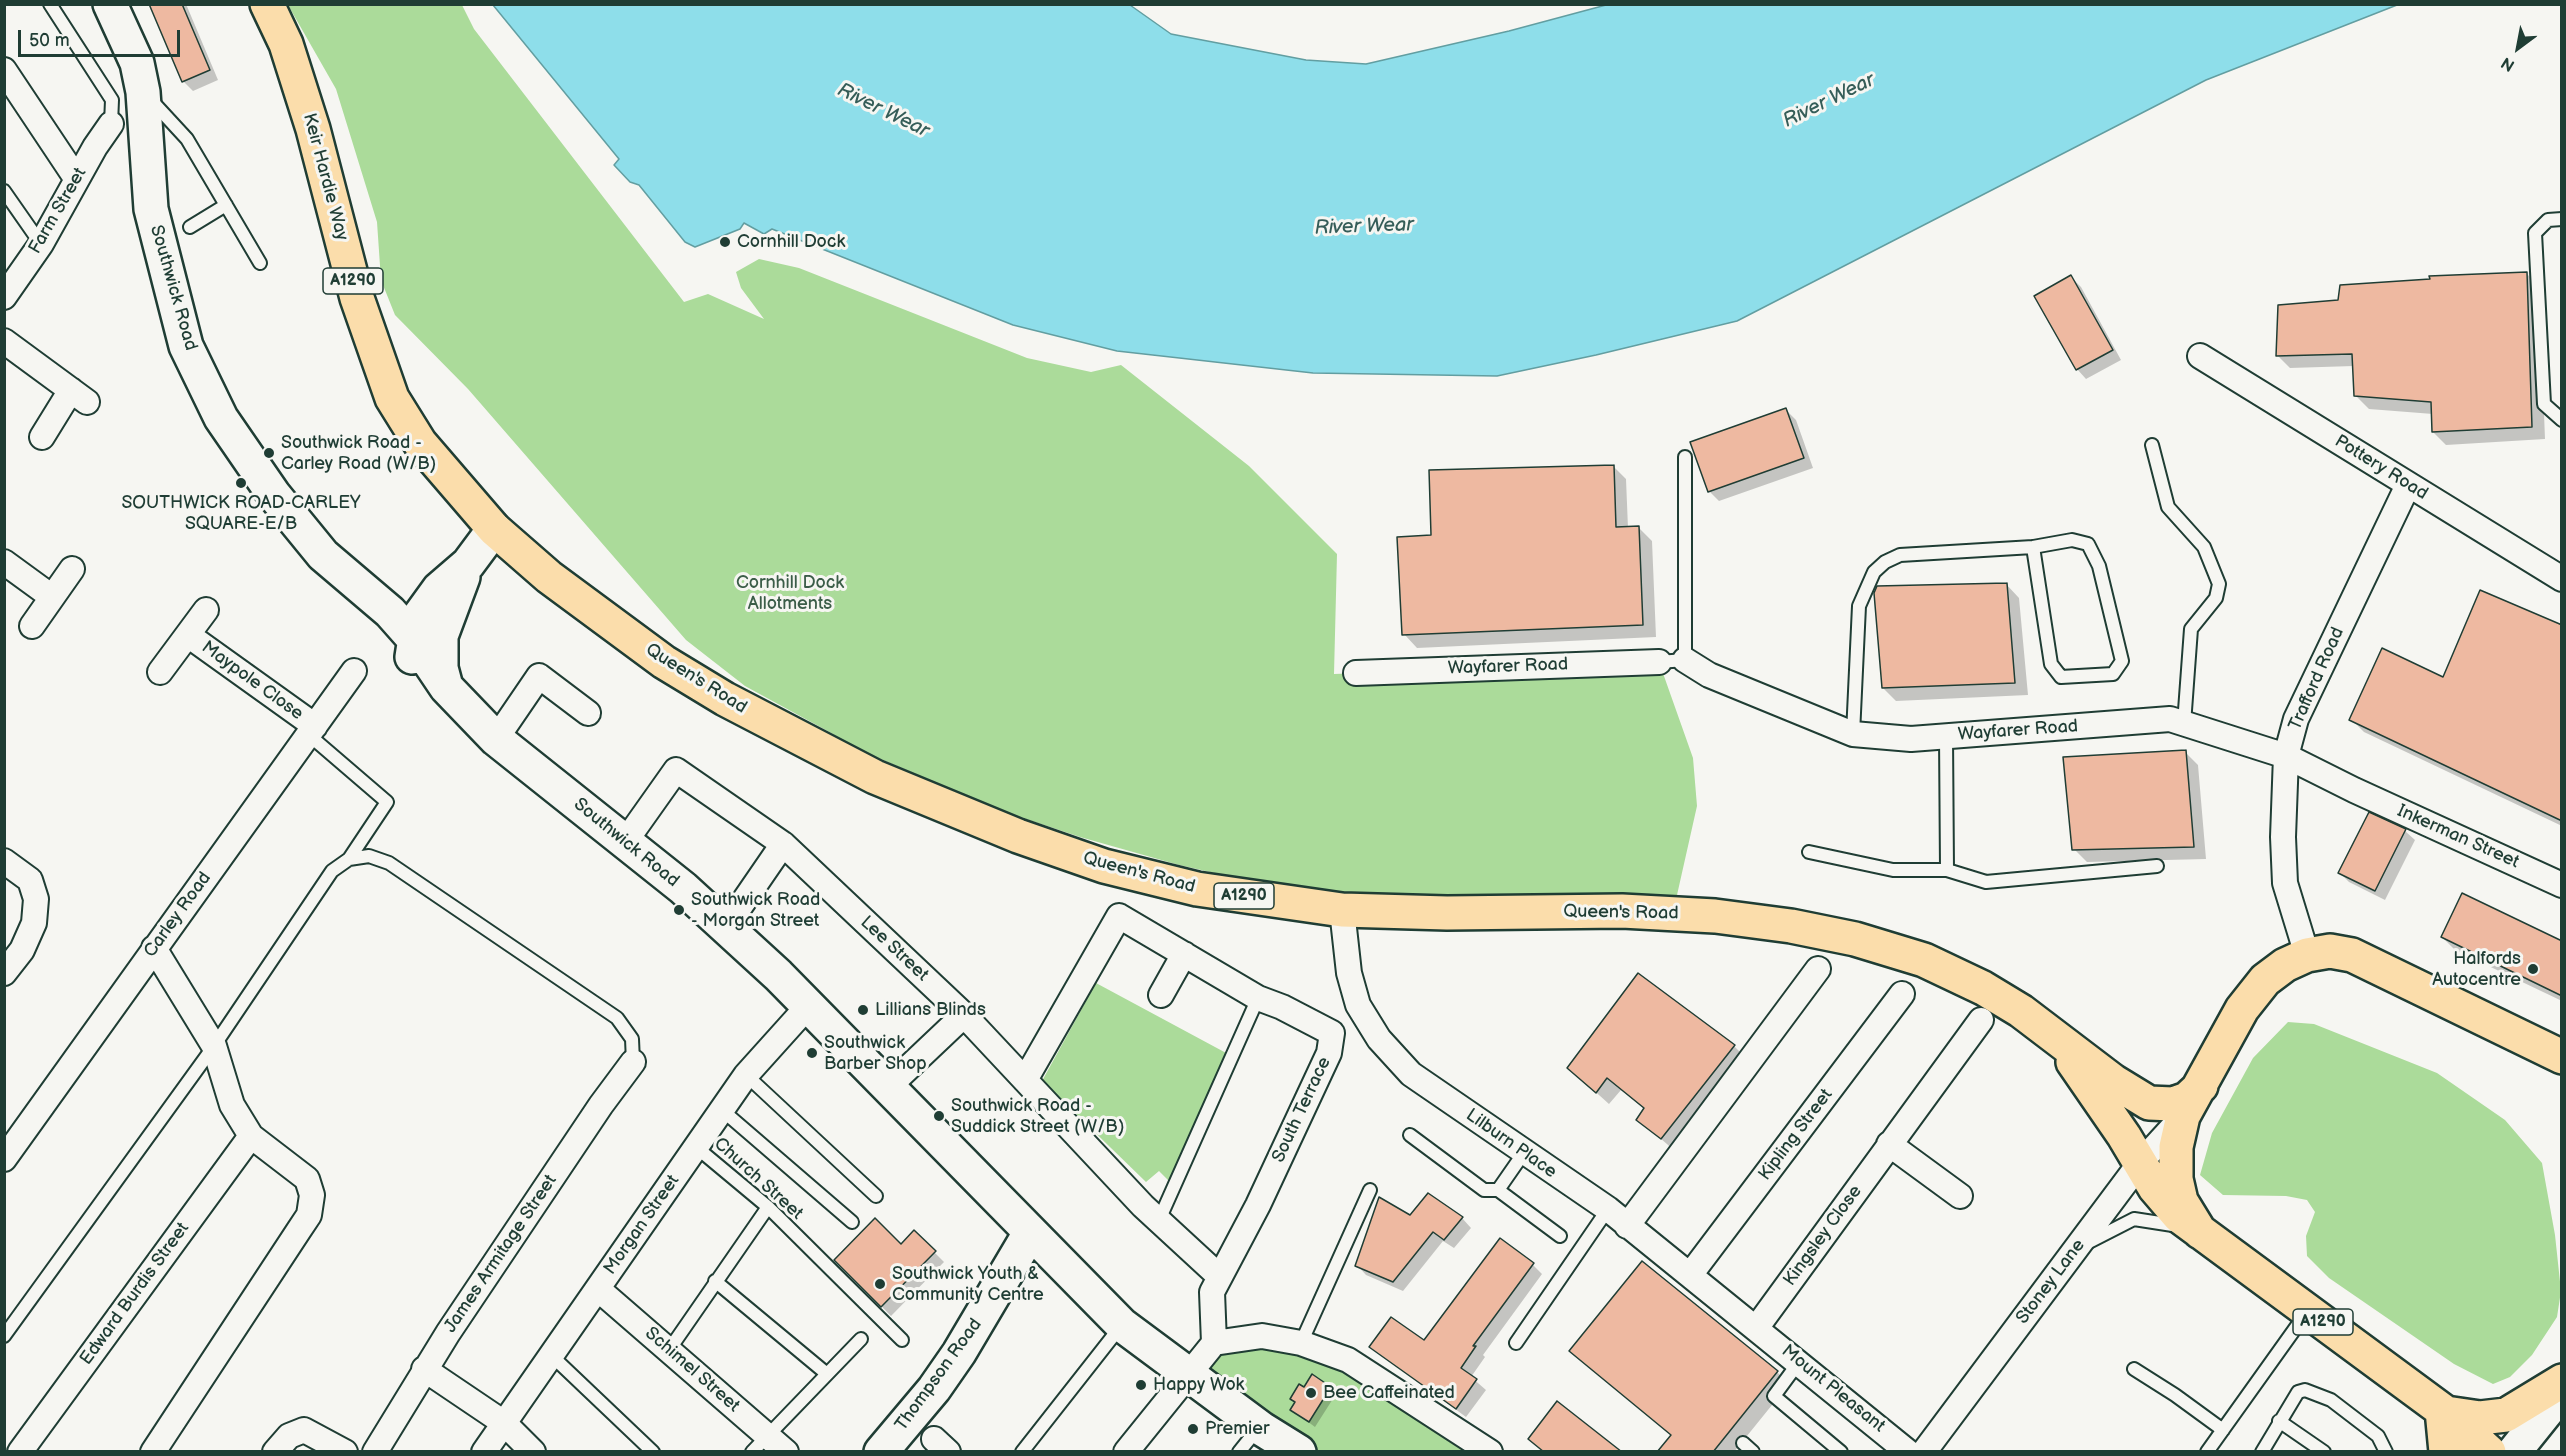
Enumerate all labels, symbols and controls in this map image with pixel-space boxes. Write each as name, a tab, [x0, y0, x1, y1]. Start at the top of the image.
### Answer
scale bar	[21, 18, 183, 56]
north arrow	[2488, 18, 2548, 78]
text: 50 m	[29, 30, 70, 51]
text: N	[2498, 52, 2518, 75]
water label: River Wear	[1779, 69, 1879, 133]
water label: River Wear	[833, 79, 933, 143]
street label: Keir Hardie Way	[298, 111, 352, 243]
street label: Farm Street	[25, 164, 91, 258]
water label: River Wear	[1314, 213, 1414, 241]
street label: Southwick Road	[145, 223, 201, 353]
place label: Cornhill Dock	[737, 231, 845, 253]
marker: Cornhill Dock	[718, 235, 732, 249]
road number: A1290	[323, 268, 383, 294]
street label: Pottery Road	[2330, 431, 2432, 505]
place label: Southwick Road - Carley Road (W/B)	[281, 432, 436, 474]
marker: Southwick Road - Carley Road (W/B)	[262, 446, 276, 460]
marker: SOUTHWICK ROAD-CARLEY SQUARE-E/B	[234, 476, 248, 490]
place label: SOUTHWICK ROAD-CARLEY SQUARE-E/B	[121, 492, 361, 534]
park label: Cornhill Dock Allotments	[736, 572, 844, 614]
street label: Trafford Road	[2285, 624, 2349, 734]
street label: Maypole Close	[197, 637, 307, 725]
street label: Queen's Road	[641, 639, 751, 719]
street label: Wayfarer Road	[1447, 654, 1569, 680]
street label: Wayfarer Road	[1957, 716, 2079, 746]
street label: Southwick Road	[569, 794, 683, 892]
street label: Inkerman Street	[2394, 801, 2522, 873]
street label: Queen's Road	[1081, 848, 1197, 898]
street label: Carley Road	[140, 868, 216, 962]
road number: A1290	[1214, 883, 1274, 909]
place label: Southwick Road - Morgan Street	[691, 889, 820, 932]
street label: Queen's Road	[1563, 901, 1679, 925]
marker: Southwick Road - Morgan Street	[672, 903, 686, 917]
street label: Lee Street	[855, 912, 933, 986]
place label: Halfords Autocentre	[2432, 948, 2521, 990]
marker: Halfords Autocentre	[2526, 962, 2540, 976]
place label: Lillians Blinds	[875, 999, 986, 1021]
marker: Lillians Blinds	[856, 1003, 870, 1017]
place label: Southwick Barber Shop	[824, 1032, 927, 1074]
marker: Southwick Barber Shop	[805, 1046, 819, 1060]
street label: South Terrace	[1268, 1054, 1336, 1166]
street label: Kipling Street	[1754, 1085, 1838, 1185]
place label: Southwick Road - Suddick Street (W/B)	[951, 1095, 1124, 1138]
street label: Lilburn Place	[1462, 1105, 1560, 1183]
marker: Southwick Road - Suddick Street (W/B)	[932, 1109, 946, 1123]
street label: Church Street	[709, 1133, 807, 1225]
street label: James Armitage Street	[440, 1171, 562, 1337]
street label: Morgan Street	[600, 1171, 684, 1279]
street label: Kingsley Close	[1779, 1181, 1867, 1291]
street label: Edward Burdis Street	[76, 1218, 194, 1370]
street label: Stoney Lane	[2012, 1235, 2090, 1329]
place label: Southwick Youth & Community Centre	[892, 1263, 1044, 1306]
marker: Southwick Youth & Community Centre	[873, 1277, 887, 1291]
road number: A1290	[2293, 1309, 2353, 1335]
street label: Thompson Road	[891, 1315, 987, 1435]
street label: Schimel Street	[640, 1323, 744, 1417]
street label: Mount Pleasant	[1777, 1341, 1889, 1437]
place label: Happy Wok	[1153, 1374, 1244, 1396]
marker: Happy Wok	[1134, 1378, 1148, 1392]
place label: Bee Caffeinated	[1323, 1382, 1455, 1404]
marker: Bee Caffeinated	[1304, 1386, 1318, 1400]
place label: Premier	[1205, 1418, 1269, 1440]
marker: Premier	[1186, 1422, 1200, 1436]

